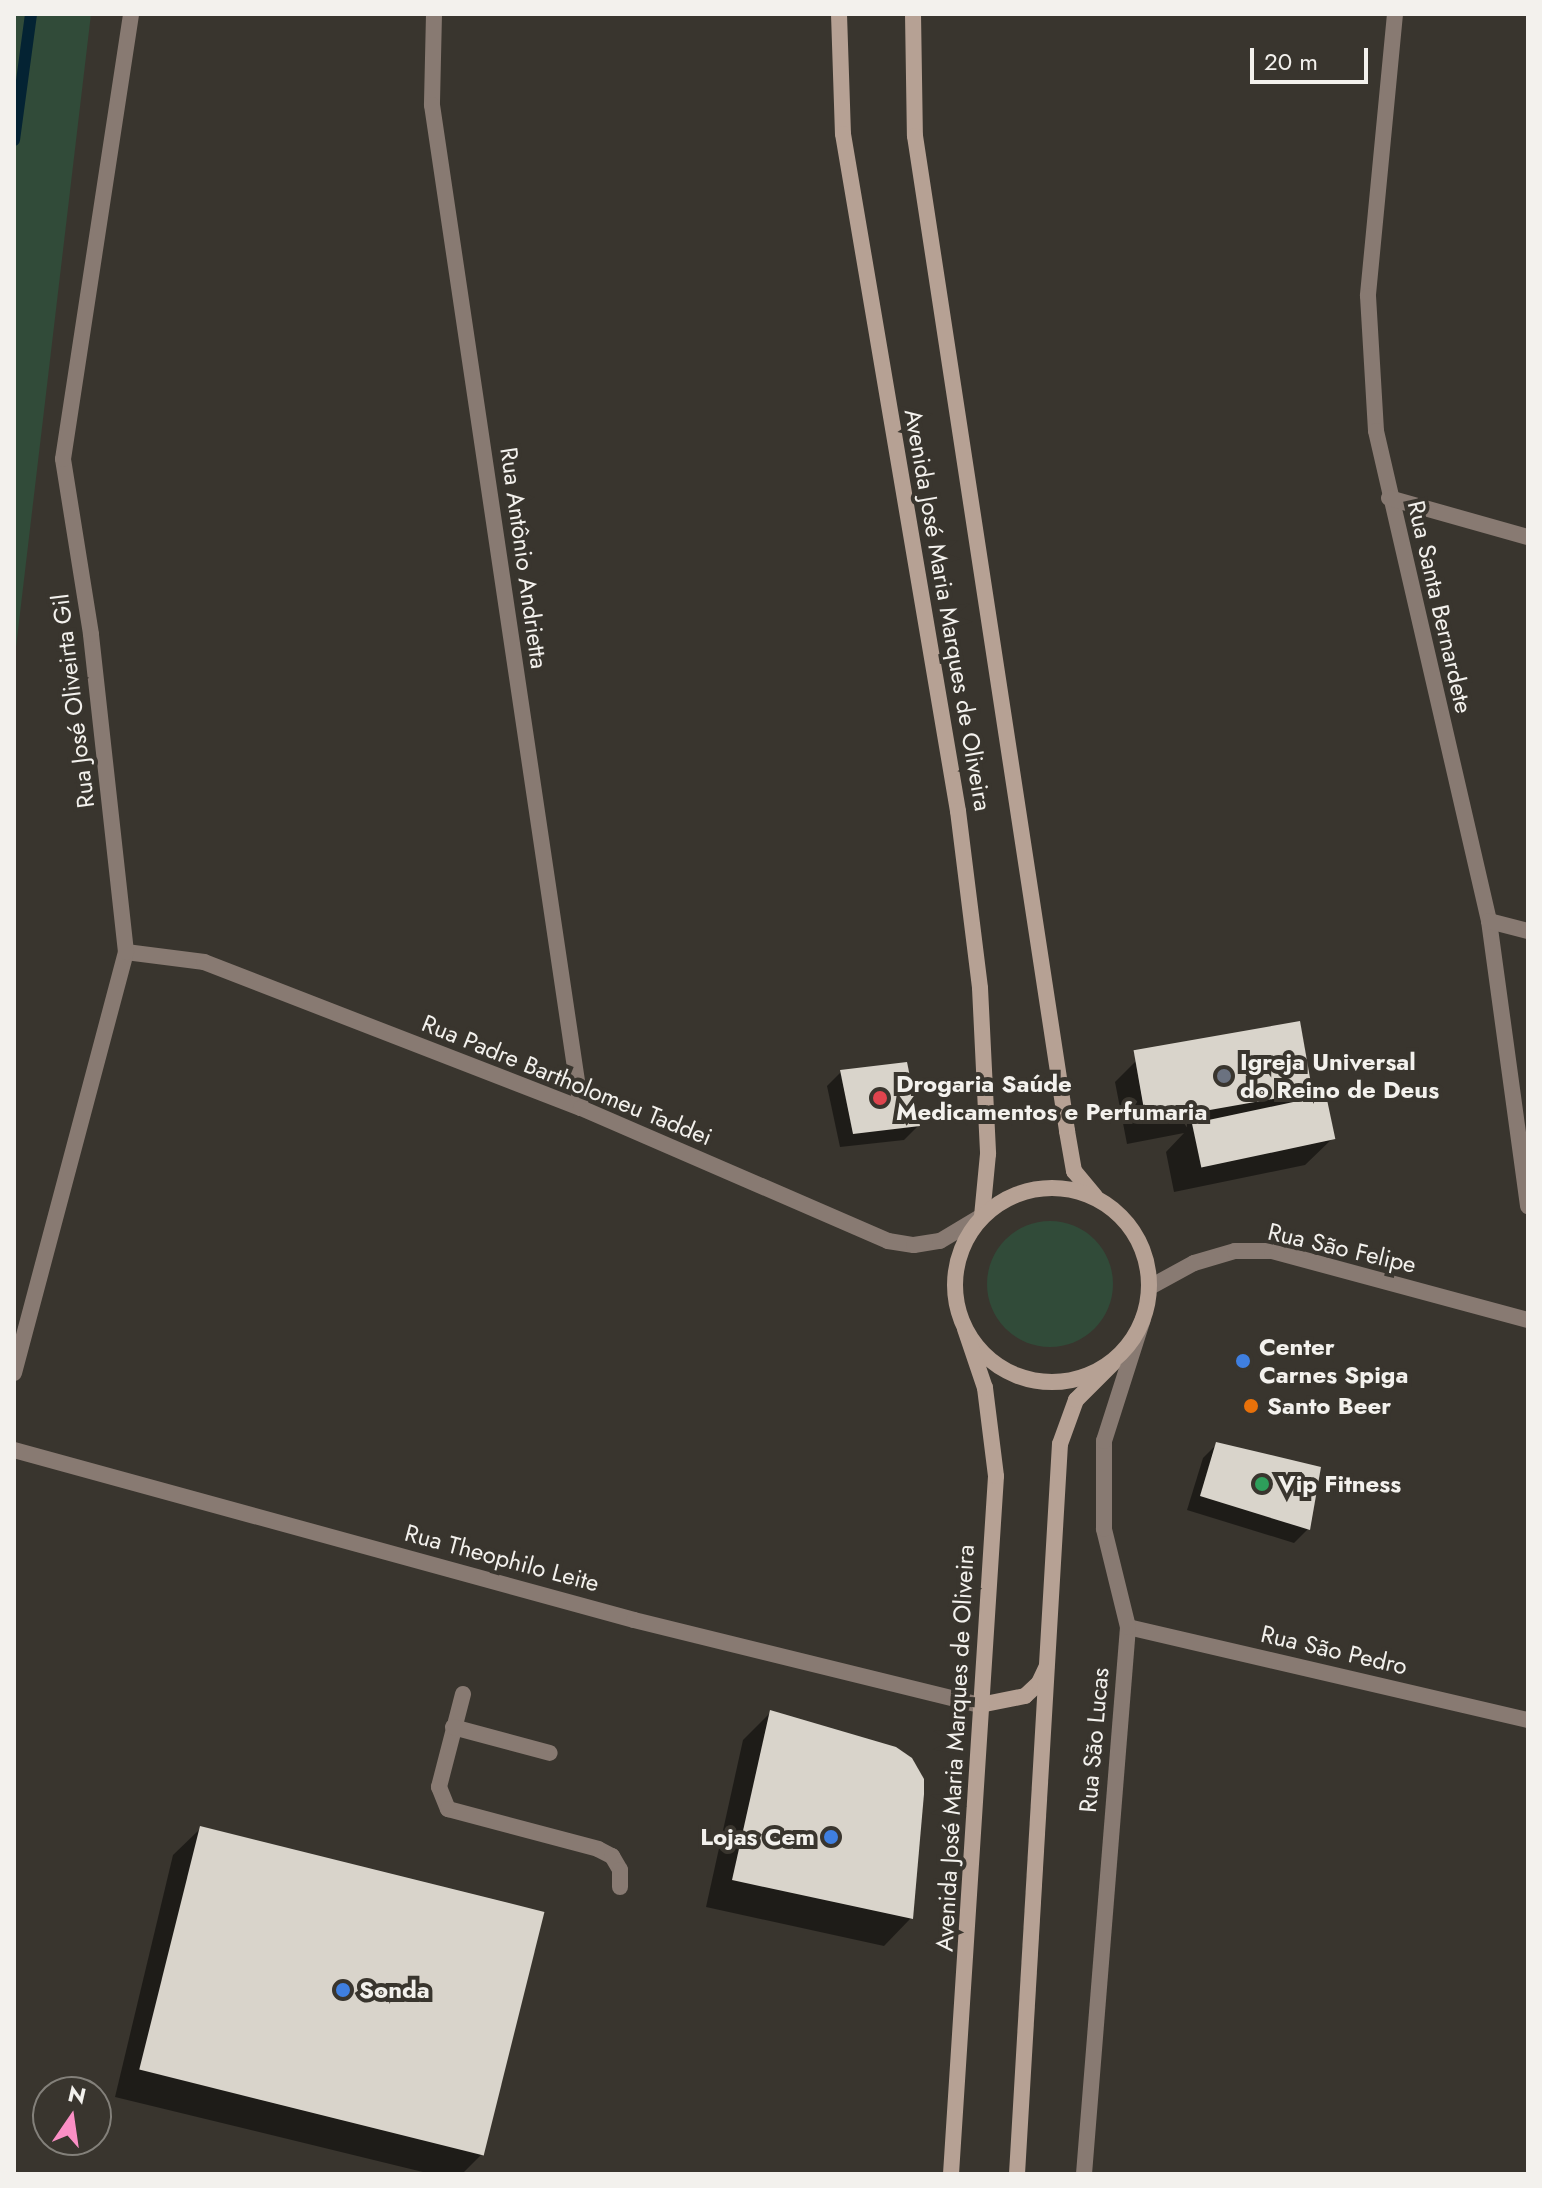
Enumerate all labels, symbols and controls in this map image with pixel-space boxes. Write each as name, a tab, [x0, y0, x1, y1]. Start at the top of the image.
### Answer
scale bar	[1254, 32, 1372, 82]
text: 20 m	[1264, 44, 1318, 79]
street label: Avenida José Maria Marques de Oliveira	[898, 407, 998, 813]
street label: Rua Antônio Andrietta	[494, 445, 554, 671]
street label: Rua Santa Bernardete	[1402, 498, 1478, 716]
street label: Rua José Oliveirta Gil	[46, 592, 100, 810]
street label: Rua Padre Bartholomeu Taddei	[418, 1009, 716, 1151]
place label: Igreja Universal do Reino de Deus	[1240, 1048, 1439, 1104]
marker: Igreja Universal do Reino de Deus	[1215, 1067, 1233, 1085]
place label: Drogaria Saúde Medicamentos e Perfumaria	[896, 1070, 1207, 1126]
marker: Drogaria Saúde Medicamentos e Perfumaria	[871, 1089, 889, 1107]
street label: Rua São Felipe	[1265, 1217, 1419, 1279]
place label: Center Carnes Spiga	[1259, 1333, 1408, 1389]
marker: Center Carnes Spiga	[1234, 1352, 1252, 1370]
place label: Santo Beer	[1267, 1392, 1391, 1420]
marker: Santo Beer	[1242, 1397, 1260, 1415]
place label: Vip Fitness	[1278, 1470, 1401, 1498]
marker: Vip Fitness	[1253, 1475, 1271, 1493]
street label: Rua Theophilo Leite	[402, 1518, 602, 1598]
street label: Avenida José Maria Marques de Oliveira	[930, 1544, 980, 1952]
street label: Rua São Pedro	[1258, 1619, 1410, 1681]
street label: Rua São Lucas	[1073, 1666, 1115, 1814]
place label: Lojas Cem	[700, 1823, 815, 1851]
marker: Lojas Cem	[822, 1828, 840, 1846]
place label: Sonda	[359, 1976, 430, 2004]
marker: Sonda	[334, 1981, 352, 1999]
north arrow	[32, 2076, 112, 2156]
text: N	[65, 2077, 89, 2112]

